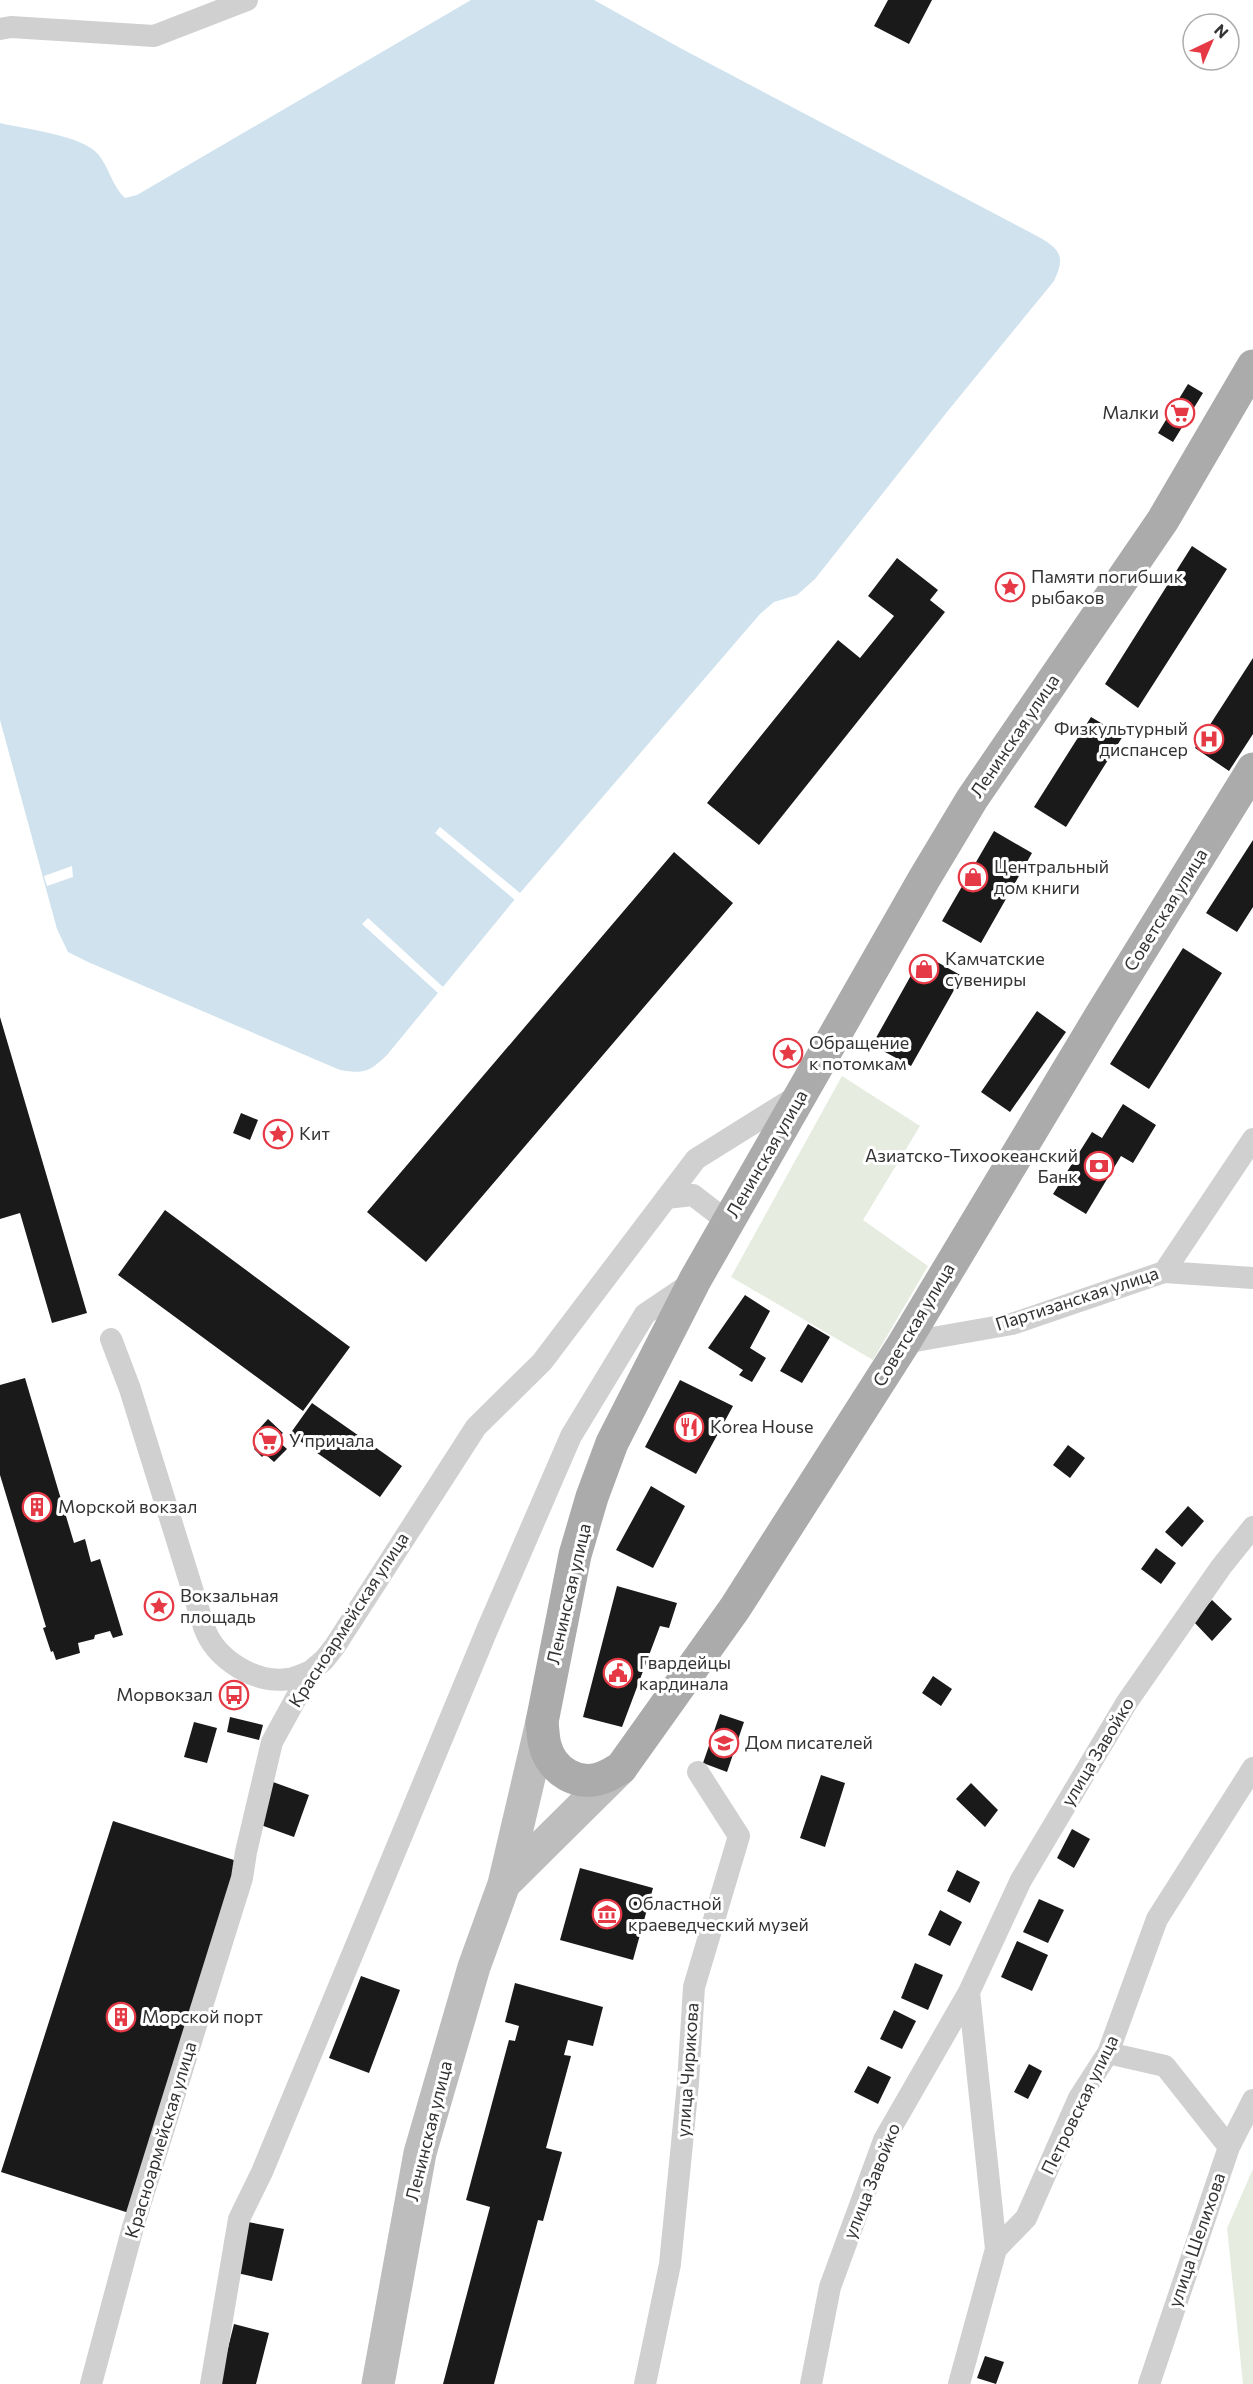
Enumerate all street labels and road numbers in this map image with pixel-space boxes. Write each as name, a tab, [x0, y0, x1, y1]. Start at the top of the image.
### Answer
street label: Ленинская улица	[965, 670, 1064, 801]
street label: Советская улица	[1119, 844, 1212, 975]
street label: Ленинская улица	[721, 1086, 812, 1221]
street label: Советская улица	[868, 1259, 959, 1390]
street label: Партизанская улица	[992, 1261, 1161, 1335]
street label: Ленинская улица	[541, 1521, 595, 1666]
street label: Красноармейская улица	[283, 1528, 413, 1711]
street label: улица Завойко	[1056, 1693, 1138, 1810]
street label: улица Чирикова	[671, 2002, 703, 2138]
street label: Петровская улица	[1036, 2031, 1122, 2178]
street label: Красноармейская улица	[120, 2039, 200, 2241]
street label: Ленинская улица	[400, 2058, 456, 2203]
street label: улица Завойко	[838, 2120, 904, 2242]
street label: улица Шелихова	[1163, 2170, 1229, 2310]

